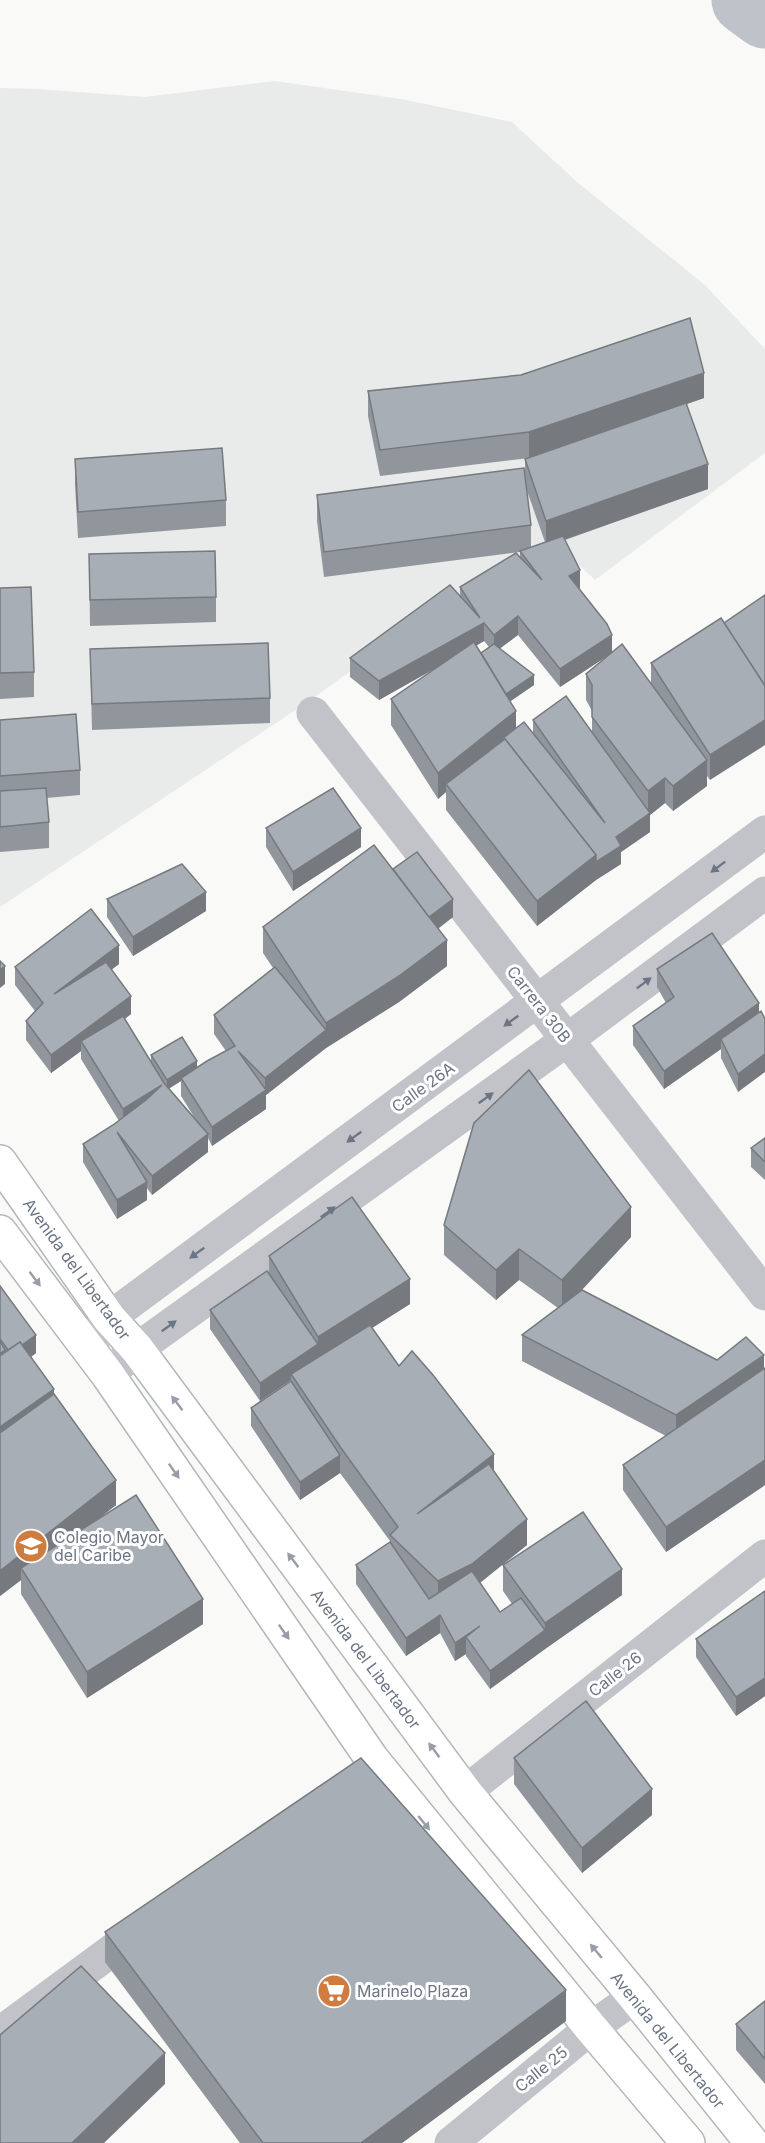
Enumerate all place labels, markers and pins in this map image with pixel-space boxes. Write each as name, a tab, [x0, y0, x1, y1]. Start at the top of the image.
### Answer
place label: Colegio Mayor del Caribe	[54, 1527, 164, 1565]
school or university icon: Colegio Mayor del Caribe	[13, 1528, 49, 1564]
supermarket icon: Marinelo Plaza	[316, 1973, 352, 2009]
place label: Marinelo Plaza	[357, 1981, 468, 2001]

